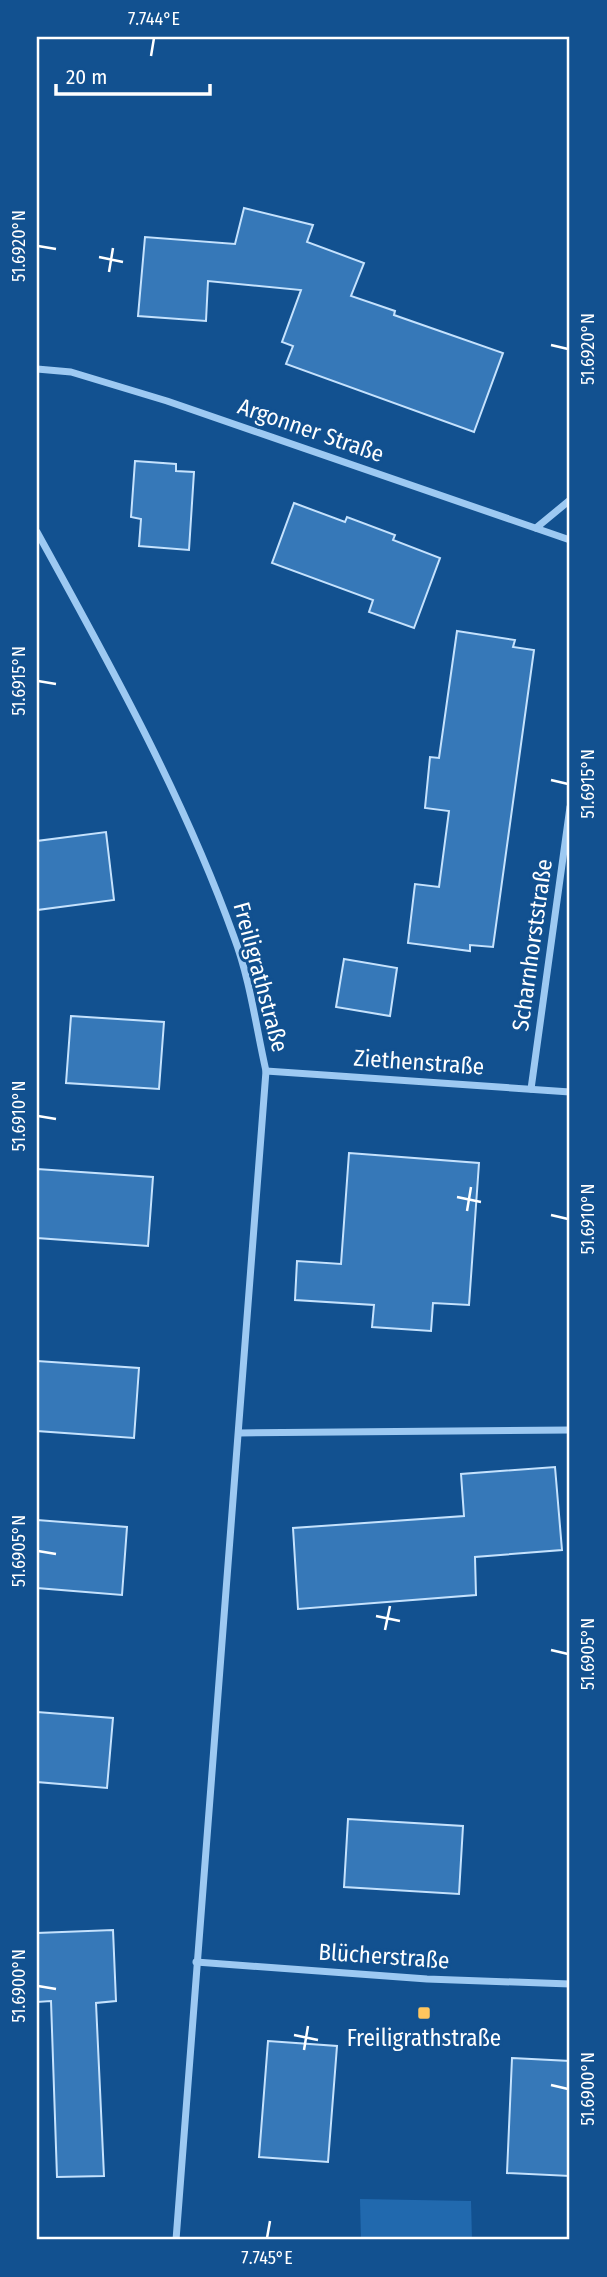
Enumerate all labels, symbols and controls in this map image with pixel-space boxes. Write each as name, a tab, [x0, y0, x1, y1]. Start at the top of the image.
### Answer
text: 7.744°E	[128, 8, 180, 30]
scale bar	[56, 52, 210, 96]
text: 20 m	[66, 64, 107, 90]
text: 51.6920°N	[8, 210, 30, 282]
text: 51.6920°N	[577, 313, 599, 385]
street label: Argonner Straße	[234, 392, 388, 468]
text: 51.6915°N	[8, 646, 30, 716]
text: 51.6915°N	[577, 749, 599, 819]
street label: Scharnhorststraße	[506, 857, 558, 1033]
street label: Freiligrathstraße	[228, 899, 294, 1055]
street label: Ziethenstraße	[353, 1043, 485, 1081]
text: 51.6910°N	[8, 1081, 30, 1151]
text: 51.6910°N	[577, 1184, 599, 1254]
text: 51.6905°N	[8, 1515, 30, 1587]
text: 51.6905°N	[577, 1618, 599, 1690]
street label: Blücherstraße	[318, 1937, 450, 1975]
text: 51.6900°N	[8, 1949, 30, 2023]
marker: Freiligrathstraße	[416, 2005, 432, 2021]
place label: Freiligrathstraße	[347, 2024, 501, 2052]
text: 51.6900°N	[577, 2052, 599, 2126]
text: 7.745°E	[241, 2247, 293, 2269]

